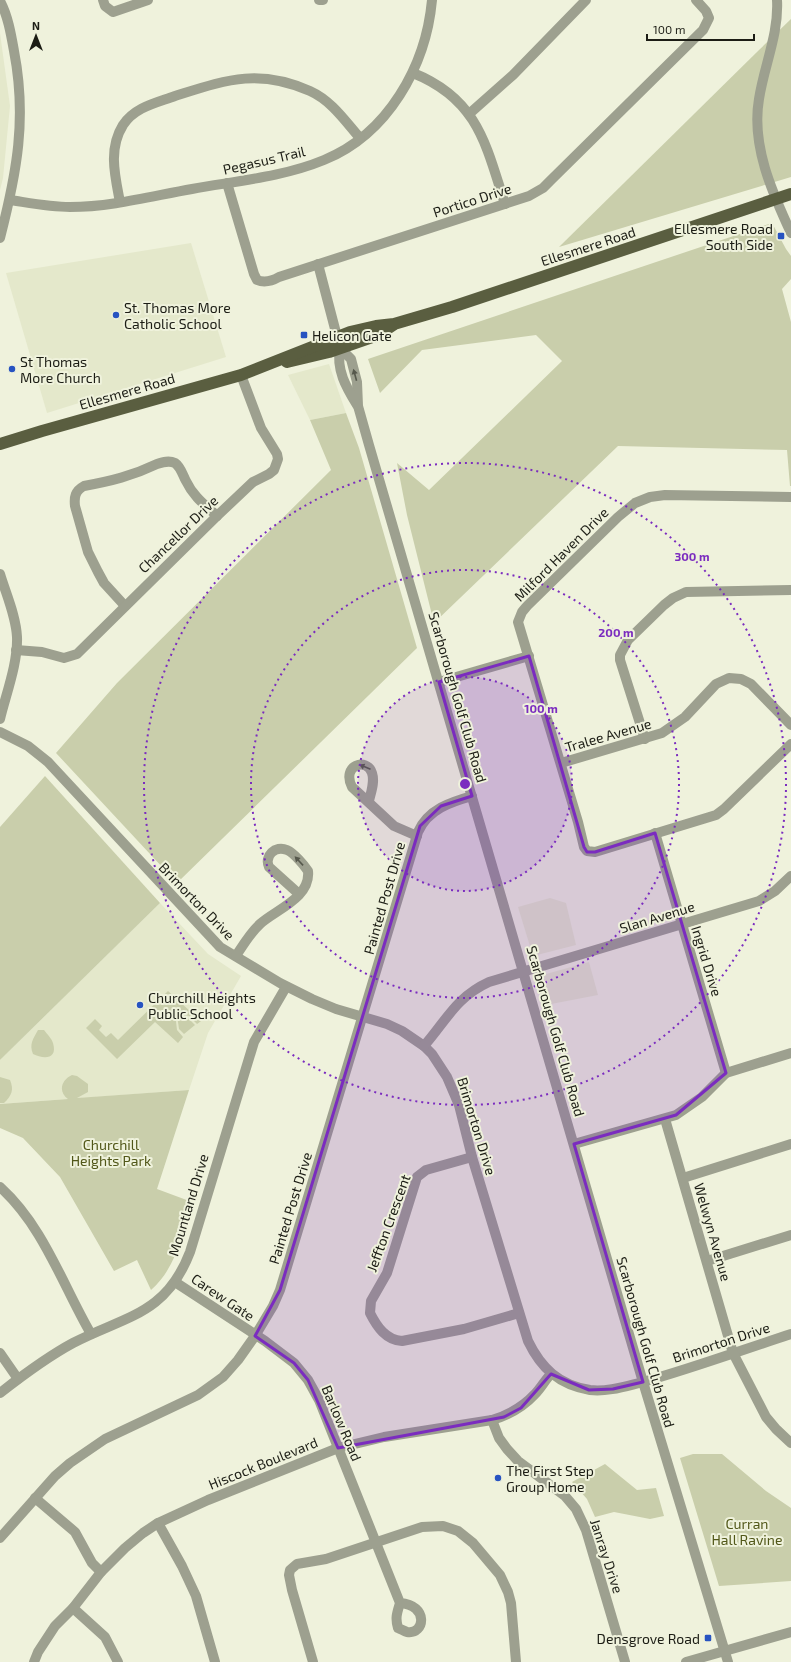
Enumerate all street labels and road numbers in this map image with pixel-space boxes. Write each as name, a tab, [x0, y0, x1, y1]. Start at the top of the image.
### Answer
street label: Pegasus Trail	[221, 142, 308, 178]
street label: Portico Drive	[431, 179, 513, 221]
street label: Ellesmere Road	[538, 223, 638, 269]
street label: Ellesmere Road	[77, 369, 177, 413]
street label: Chancellor Drive	[135, 492, 221, 576]
street label: Milford Haven Drive	[510, 503, 612, 605]
street label: Scarborough Golf Club Road	[425, 610, 491, 784]
street label: Tralee Avenue	[563, 715, 653, 755]
street label: Painted Post Drive	[360, 840, 408, 956]
street label: Brimorton Drive	[156, 859, 238, 943]
street label: Slan Avenue	[617, 898, 697, 936]
street label: Ingrid Drive	[688, 924, 726, 998]
street label: Scarborough Golf Club Road	[523, 944, 589, 1118]
street label: Brimorton Drive	[454, 1075, 500, 1177]
street label: Painted Post Drive	[265, 1150, 315, 1266]
street label: Mountland Drive	[164, 1152, 212, 1258]
street label: Jeffton Crescent	[362, 1172, 414, 1274]
street label: Welwyn Avenue	[691, 1181, 735, 1283]
street label: Scarborough Golf Club Road	[613, 1255, 679, 1429]
street label: Carew Gate	[188, 1270, 258, 1324]
street label: Brimorton Drive	[670, 1318, 772, 1366]
street label: Barlow Road	[318, 1383, 366, 1463]
street label: Hiscock Boulevard	[206, 1433, 320, 1493]
street label: Janray Drive	[587, 1517, 627, 1595]

